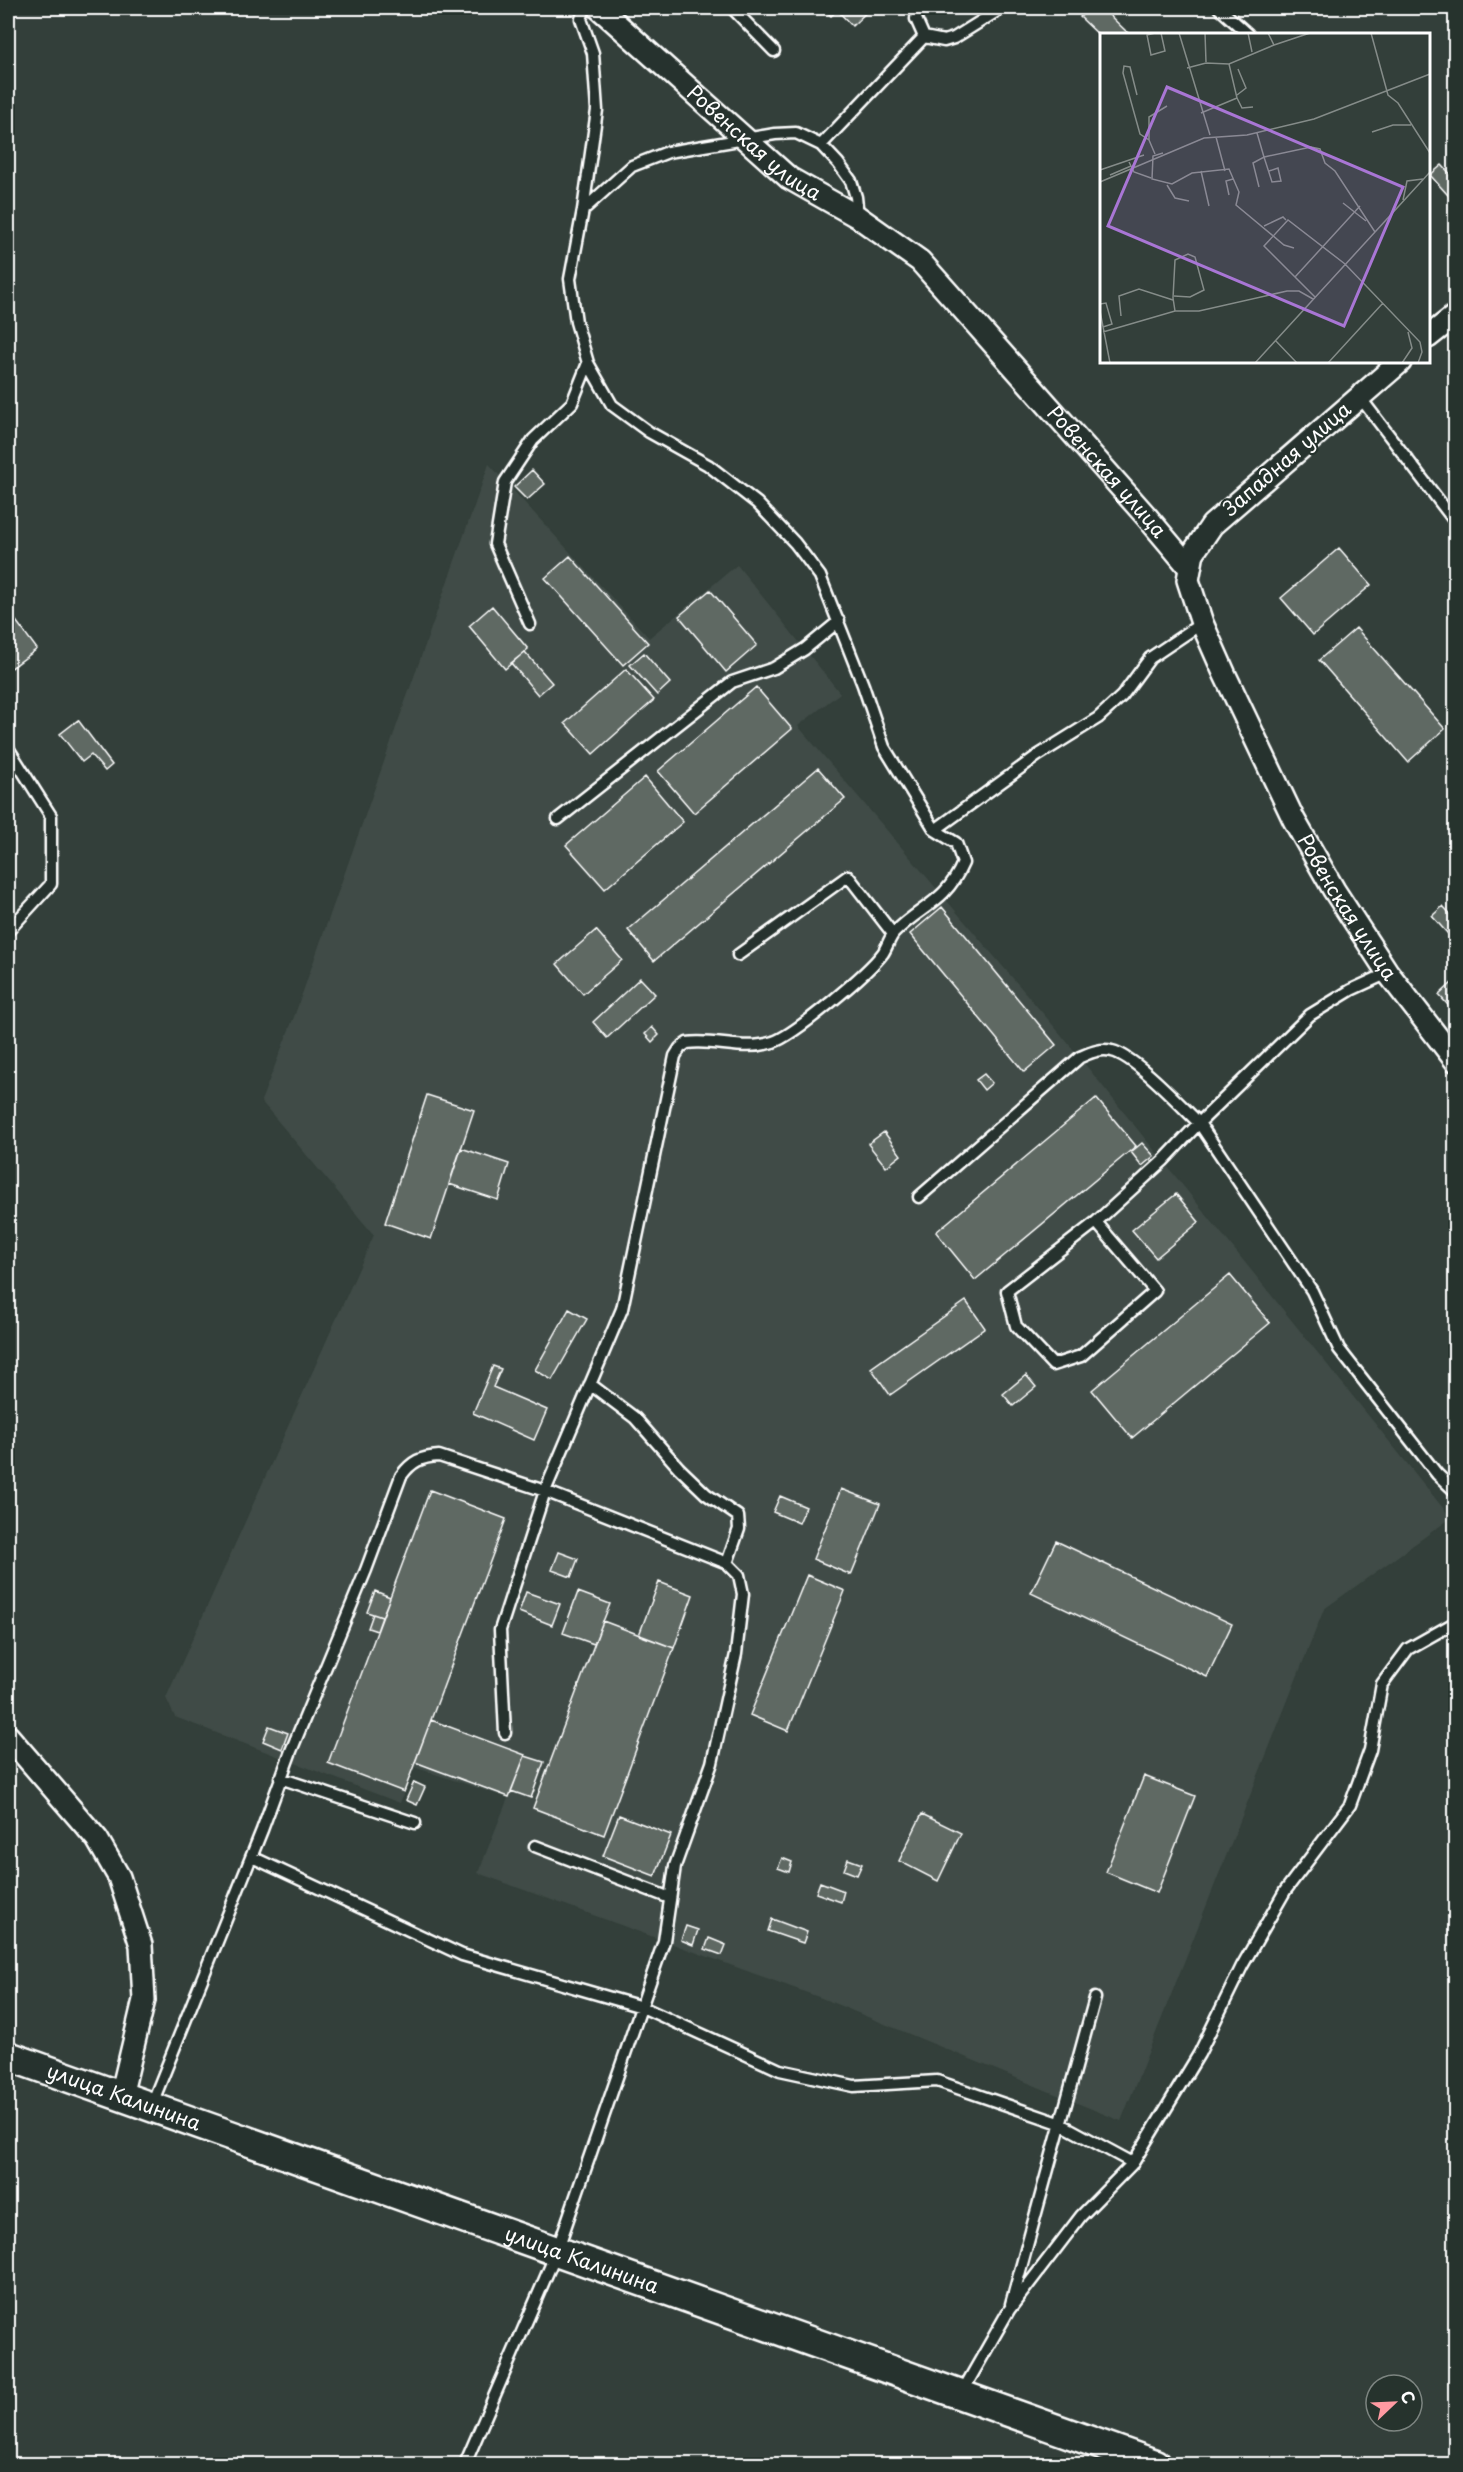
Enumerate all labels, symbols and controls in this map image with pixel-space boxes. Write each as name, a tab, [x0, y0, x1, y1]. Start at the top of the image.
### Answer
inset map	[1100, 33, 1430, 363]
street label: Ровенская улица	[681, 78, 828, 208]
street label: Западная улица	[1216, 394, 1357, 522]
street label: Ровенская улица	[1041, 399, 1175, 544]
street label: Ровенская улица	[1291, 828, 1405, 987]
street label: улица Калинина	[43, 2055, 206, 2138]
street label: улица Калинина	[501, 2218, 664, 2301]
north arrow	[1364, 2373, 1424, 2433]
text: С	[1395, 2387, 1422, 2407]

